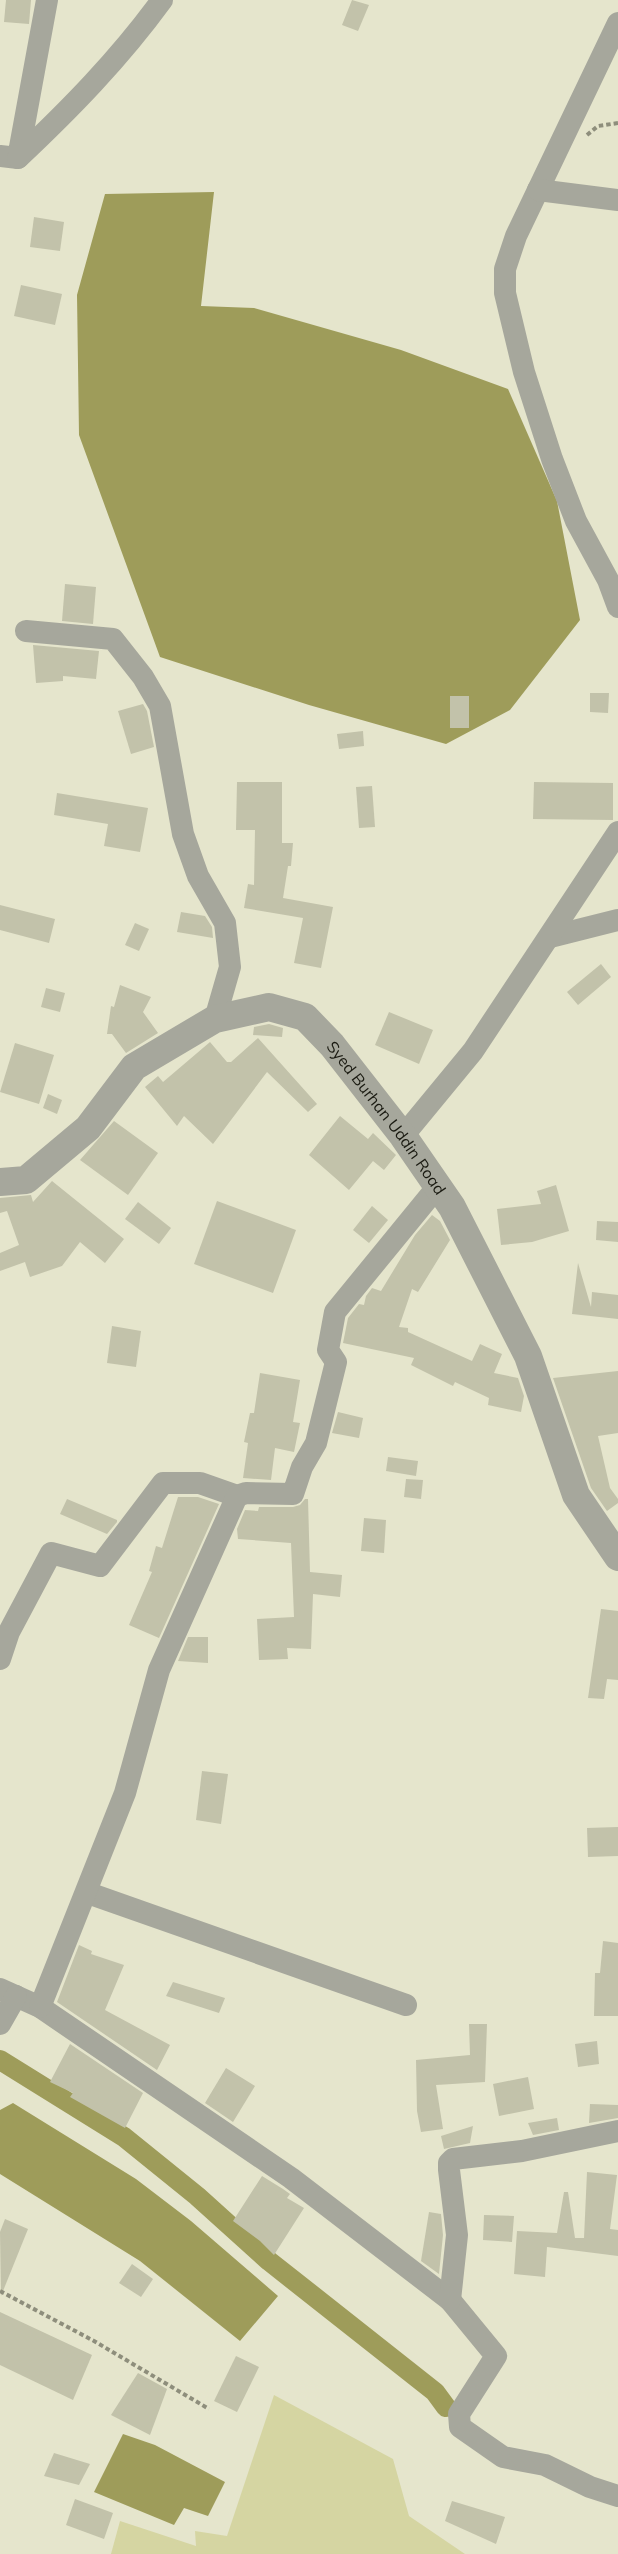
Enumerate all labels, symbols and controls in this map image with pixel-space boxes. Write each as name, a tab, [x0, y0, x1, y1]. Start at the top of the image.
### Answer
street label: Syed Burhan Uddin Road	[323, 1037, 450, 1198]

